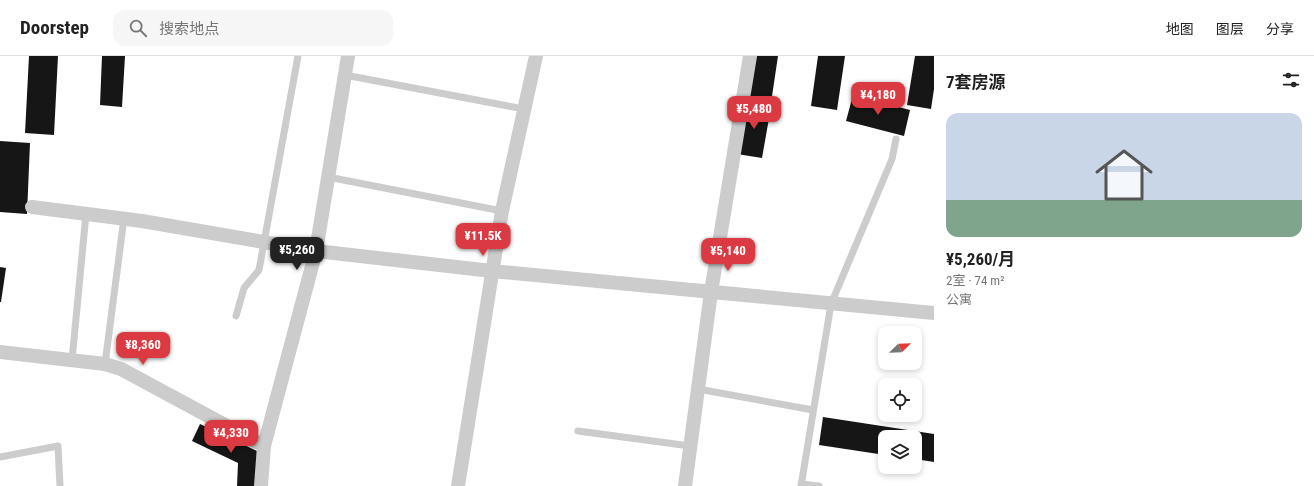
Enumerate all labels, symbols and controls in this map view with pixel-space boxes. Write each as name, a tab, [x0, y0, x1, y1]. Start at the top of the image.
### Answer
search box	[113, 10, 393, 46]
text: Doorstep	[20, 16, 89, 39]
icon: search	[127, 17, 149, 39]
text: 搜索地点	[159, 20, 219, 38]
text: 地图	[1166, 21, 1194, 37]
text: 图层	[1216, 21, 1244, 37]
text: 分享	[1266, 21, 1294, 37]
icon: filters	[1280, 69, 1302, 91]
text: 7套房源	[946, 72, 1006, 92]
pin: ¥4,180	[845, 82, 911, 116]
text: ¥4,180	[860, 87, 896, 102]
pin: ¥5,480	[721, 96, 787, 130]
text: ¥5,480	[736, 101, 772, 116]
icon: home	[1088, 139, 1160, 211]
pin: ¥11.5K	[450, 223, 516, 257]
text: ¥11.5K	[465, 228, 501, 243]
pin: ¥5,260	[264, 237, 330, 271]
pin: ¥5,140	[695, 238, 761, 272]
text: ¥5,260	[279, 242, 315, 257]
text: ¥5,140	[710, 243, 746, 258]
text: ¥5,260/月	[946, 249, 1015, 269]
text: 2室 · 74 m²	[946, 273, 1004, 288]
text: 公寓	[946, 292, 972, 307]
north arrow	[878, 326, 922, 370]
map controls	[878, 326, 922, 474]
pin: ¥8,360	[110, 332, 176, 366]
text: ¥8,360	[125, 337, 161, 352]
button: locate	[878, 378, 922, 422]
pin: ¥4,330	[198, 420, 264, 454]
text: ¥4,330	[213, 425, 249, 440]
button: layers	[878, 430, 922, 474]

